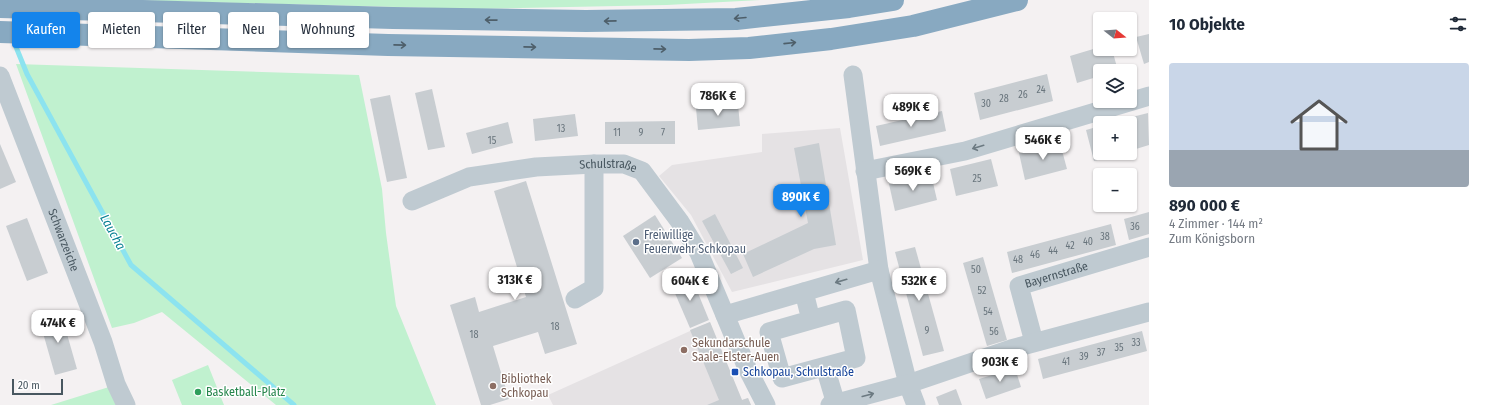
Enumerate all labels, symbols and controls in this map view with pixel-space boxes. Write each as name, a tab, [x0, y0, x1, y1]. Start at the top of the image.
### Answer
chip: Kaufen	[12, 12, 80, 48]
chip: Mieten	[88, 12, 155, 48]
chip: Filter	[163, 12, 220, 48]
chip: Neu	[228, 12, 279, 48]
chip: Wohnung	[287, 12, 369, 48]
north arrow	[1093, 12, 1137, 56]
map controls	[1093, 12, 1137, 212]
icon: filters	[1447, 13, 1469, 35]
text: 10 Objekte	[1169, 14, 1245, 35]
one-way arrow	[734, 15, 747, 22]
one-way arrow	[485, 16, 498, 24]
one-way arrow	[604, 17, 617, 25]
one-way arrow	[783, 40, 796, 47]
one-way arrow	[393, 41, 406, 49]
one-way arrow	[523, 43, 536, 51]
one-way arrow	[653, 46, 666, 53]
button: layers	[1093, 64, 1137, 108]
pin: 786K €	[685, 83, 751, 117]
house number: 24	[1036, 84, 1046, 96]
text: 786K €	[700, 88, 736, 103]
house number: 26	[1018, 89, 1028, 101]
icon: home	[1283, 89, 1355, 161]
house number: 28	[999, 93, 1009, 105]
pin: 489K €	[878, 94, 944, 128]
house number: 30	[981, 98, 991, 110]
text: 489K €	[892, 99, 930, 114]
button: +	[1093, 116, 1137, 160]
house number: 13	[557, 123, 566, 135]
house number: 11	[613, 127, 621, 139]
house number: 9	[639, 127, 644, 139]
house number: 7	[661, 127, 665, 139]
pin: 546K €	[1010, 127, 1076, 161]
text: 546K €	[1024, 132, 1062, 147]
house number: 15	[488, 135, 497, 147]
one-way arrow	[971, 144, 984, 151]
street label: Schulstraße	[579, 157, 639, 175]
pin: 569K €	[880, 158, 946, 192]
text: 569K €	[895, 163, 931, 178]
button: −	[1093, 168, 1137, 212]
house number: 25	[973, 173, 982, 185]
pin: 890K €	[768, 184, 834, 218]
text: 890K €	[782, 189, 820, 204]
text: 890 000 €	[1169, 195, 1240, 216]
street label: Schwarzeiche	[45, 207, 82, 274]
water label: Laucha	[97, 212, 129, 252]
text: 4 Zimmer · 144 m²	[1169, 216, 1263, 231]
house number: 36	[1130, 221, 1140, 233]
place label: Freiwillige Feuerwehr Schkopau	[644, 228, 746, 256]
house number: 38	[1100, 231, 1110, 243]
text: Zum Königsborn	[1169, 231, 1255, 246]
house number: 40	[1083, 236, 1093, 248]
marker: Freiwillige Feuerwehr Schkopau	[631, 237, 641, 247]
house number: 42	[1065, 240, 1075, 252]
house number: 44	[1048, 245, 1058, 257]
house number: 46	[1030, 249, 1040, 261]
house number: 48	[1013, 254, 1023, 266]
street label: Bayernstraße	[1023, 259, 1090, 291]
house number: 50	[971, 264, 981, 276]
pin: 313K €	[482, 267, 548, 301]
pin: 604K €	[657, 268, 723, 302]
pin: 532K €	[886, 268, 952, 302]
text: 313K €	[498, 272, 532, 287]
text: 604K €	[671, 273, 709, 288]
text: 532K €	[901, 273, 937, 288]
one-way arrow	[835, 278, 848, 285]
house number: 52	[978, 285, 987, 297]
house number: 54	[983, 306, 993, 318]
pin: 474K €	[25, 310, 91, 344]
text: 474K €	[40, 315, 76, 330]
house number: 18	[551, 321, 559, 333]
house number: 9	[925, 325, 930, 337]
house number: 56	[989, 326, 999, 338]
house number: 18	[470, 329, 478, 341]
place label: Sekundarschule Saale-Elster-Auen	[692, 336, 779, 364]
house number: 33	[1131, 337, 1141, 349]
house number: 35	[1114, 342, 1124, 354]
marker: Sekundarschule Saale-Elster-Auen	[679, 345, 689, 355]
house number: 37	[1097, 347, 1105, 359]
pin: 903K €	[967, 349, 1033, 383]
house number: 39	[1079, 351, 1089, 363]
text: 903K €	[981, 354, 1019, 369]
house number: 41	[1062, 356, 1070, 368]
place label: Schkopau, Schulstraße	[743, 365, 854, 379]
marker: Schkopau, Schulstraße	[730, 367, 740, 377]
place label: Bibliothek Schkopau	[501, 372, 552, 400]
scale bar	[12, 377, 63, 396]
text: 20 m	[18, 379, 40, 392]
marker: Bibliothek Schkopau	[488, 381, 498, 391]
place label: Basketball-Platz	[206, 385, 286, 399]
marker: Basketball-Platz	[193, 387, 203, 397]
one-way arrow	[861, 391, 874, 398]

